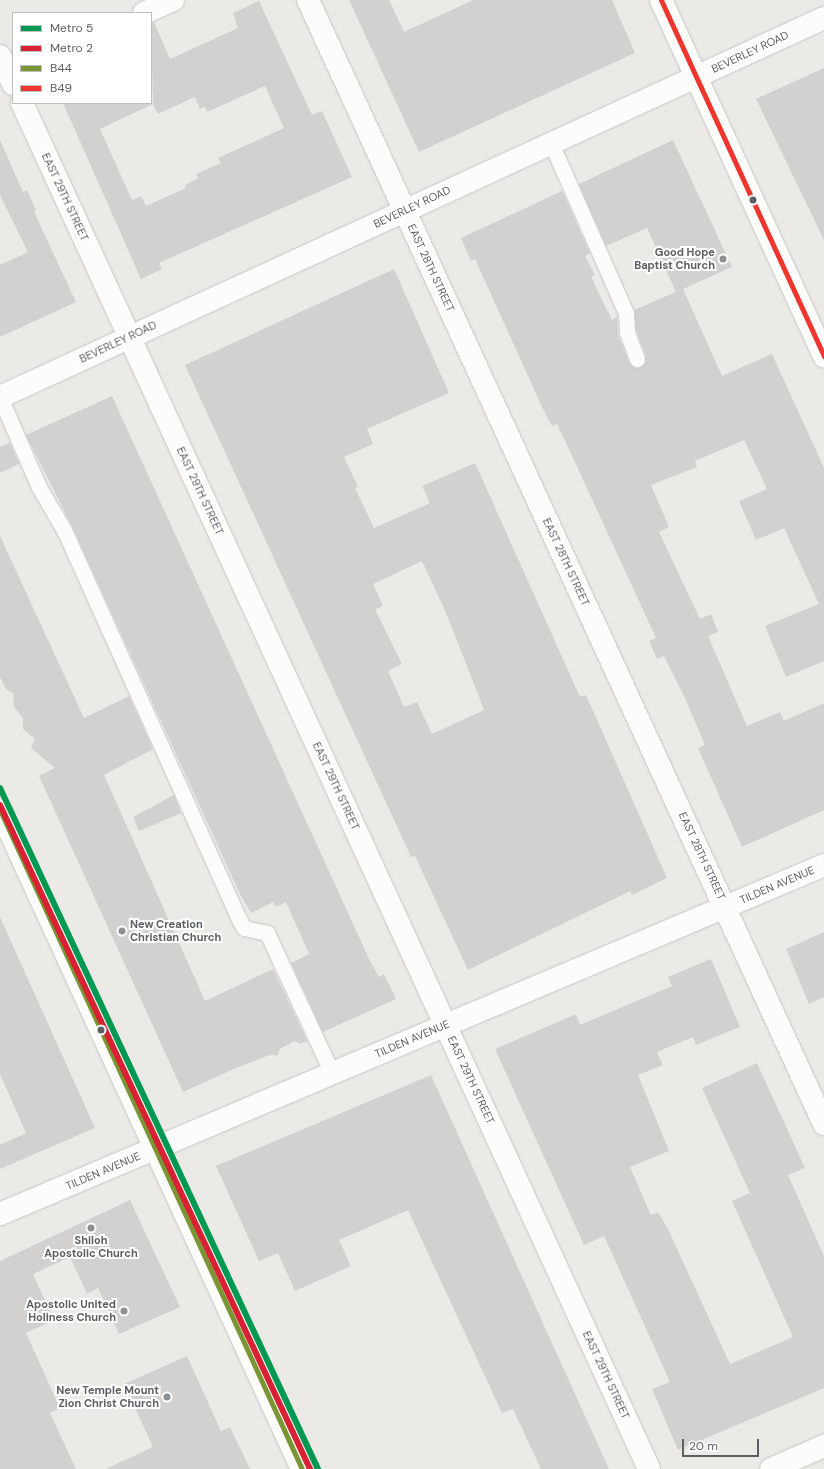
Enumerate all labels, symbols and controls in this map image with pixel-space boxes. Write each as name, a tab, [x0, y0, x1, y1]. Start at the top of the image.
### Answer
legend	[12, 12, 152, 104]
text: Metro 5	[50, 20, 93, 36]
street label: BEVERLEY ROAD	[709, 28, 791, 76]
text: Metro 2	[50, 40, 93, 56]
text: B44	[50, 60, 72, 76]
text: B49	[50, 80, 72, 96]
street label: EAST 29TH STREET	[39, 151, 91, 243]
street label: BEVERLEY ROAD	[371, 183, 453, 231]
unlabelled marker	[748, 195, 758, 205]
street label: EAST 28TH STREET	[405, 222, 457, 314]
place label: Good Hope Baptist Church	[634, 246, 715, 272]
marker: Good Hope Baptist Church	[718, 254, 728, 264]
street label: BEVERLEY ROAD	[77, 318, 159, 366]
street label: EAST 29TH STREET	[174, 445, 226, 537]
street label: EAST 28TH STREET	[540, 516, 592, 608]
street label: EAST 29TH STREET	[310, 740, 362, 832]
street label: EAST 28TH STREET	[676, 810, 728, 902]
street label: TILDEN AVENUE	[738, 863, 816, 907]
place label: New Creation Christian Church	[130, 918, 221, 944]
marker: New Creation Christian Church	[117, 926, 127, 936]
street label: TILDEN AVENUE	[373, 1017, 451, 1061]
unlabelled marker	[96, 1025, 106, 1035]
street label: EAST 29TH STREET	[445, 1034, 497, 1126]
street label: TILDEN AVENUE	[64, 1149, 142, 1193]
marker: Shiloh Apostolic Church	[86, 1223, 96, 1233]
place label: Shiloh Apostolic Church	[44, 1234, 138, 1260]
place label: Apostolic United Holiness Church	[26, 1298, 116, 1324]
marker: Apostolic United Holiness Church	[119, 1306, 129, 1316]
street label: EAST 29TH STREET	[580, 1329, 632, 1421]
place label: New Temple Mount Zion Christ Church	[56, 1384, 159, 1410]
marker: New Temple Mount Zion Christ Church	[162, 1392, 172, 1402]
scale bar	[684, 1431, 761, 1457]
text: 20 m	[689, 1438, 718, 1454]

